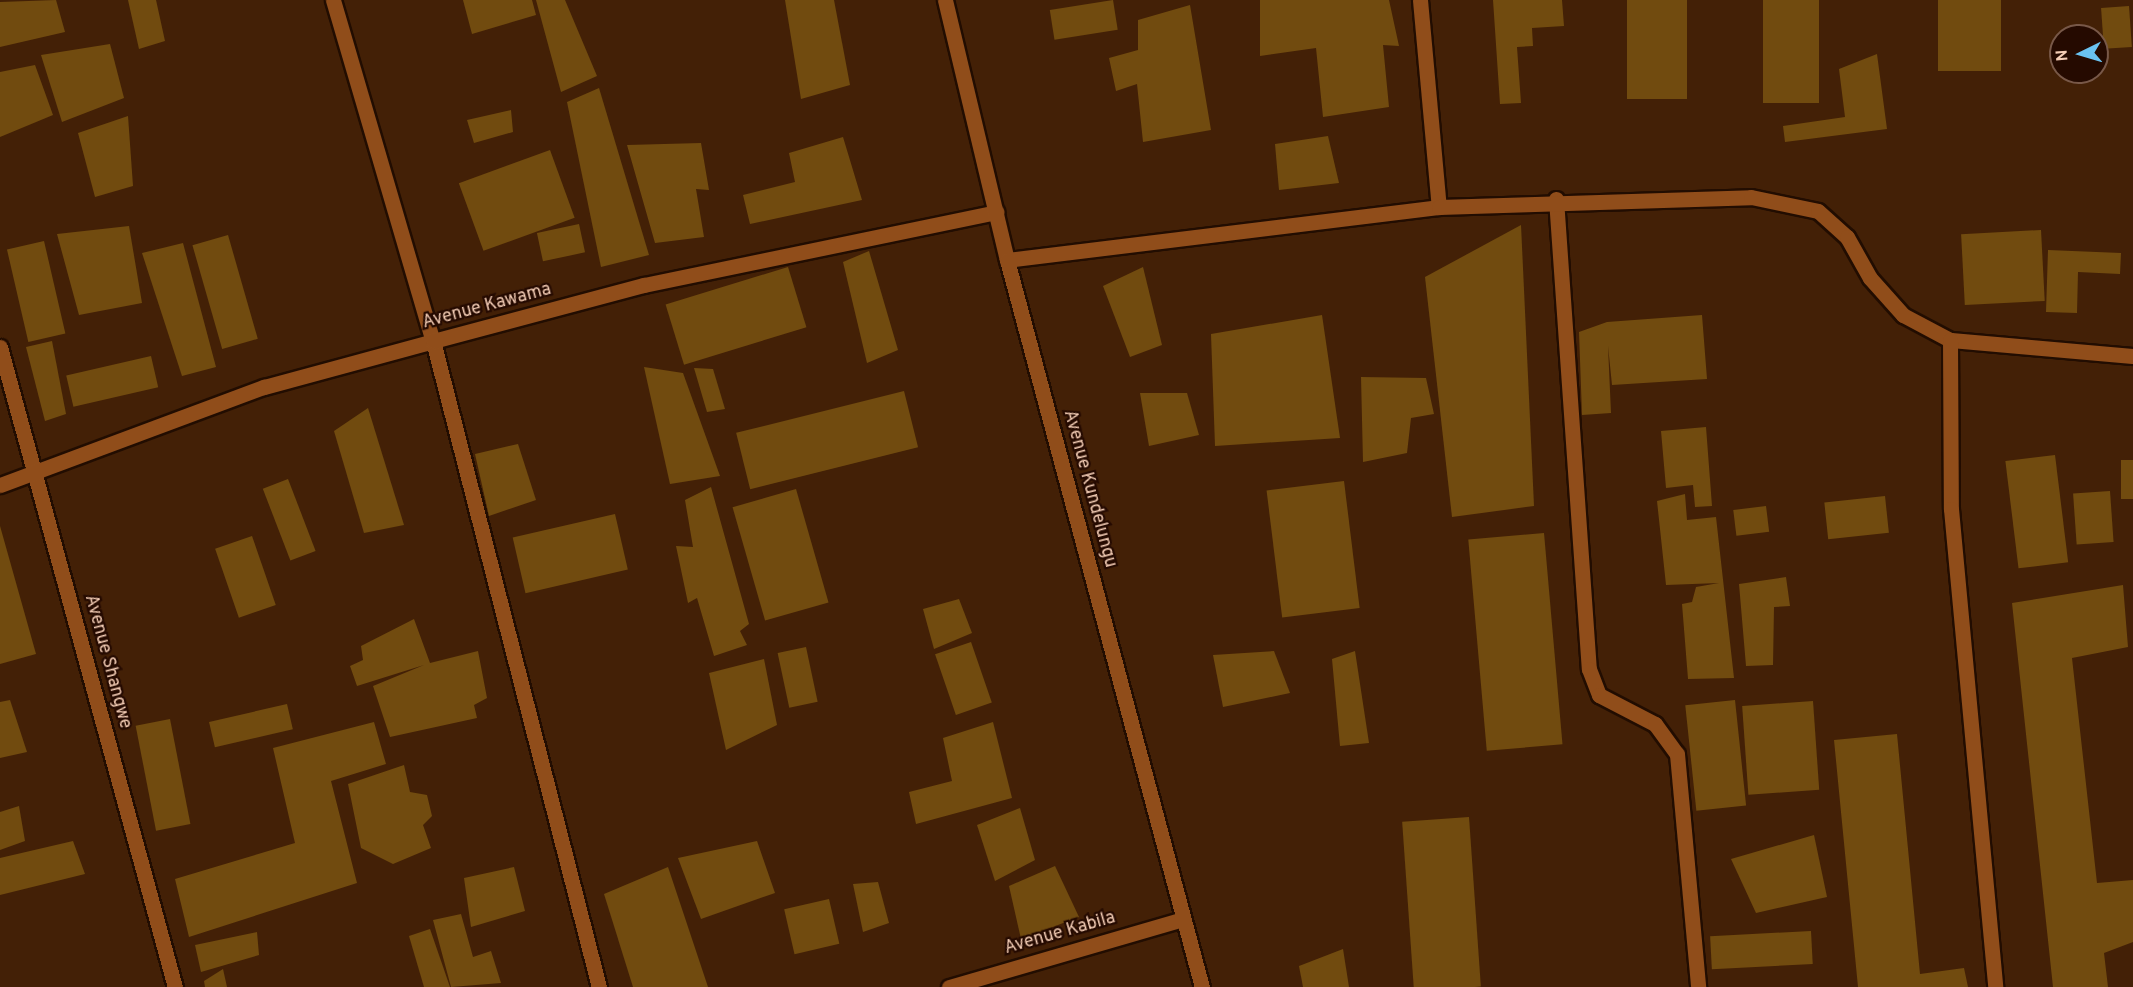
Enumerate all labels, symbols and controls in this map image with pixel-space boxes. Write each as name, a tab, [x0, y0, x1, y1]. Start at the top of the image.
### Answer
north arrow	[2049, 24, 2109, 84]
text: N	[2053, 49, 2074, 62]
street label: Avenue Kawama	[420, 279, 554, 335]
street label: Avenue Kundelungu	[1058, 408, 1120, 570]
street label: Avenue Shangwe	[79, 593, 135, 731]
street label: Avenue Kabila	[1002, 908, 1118, 960]

